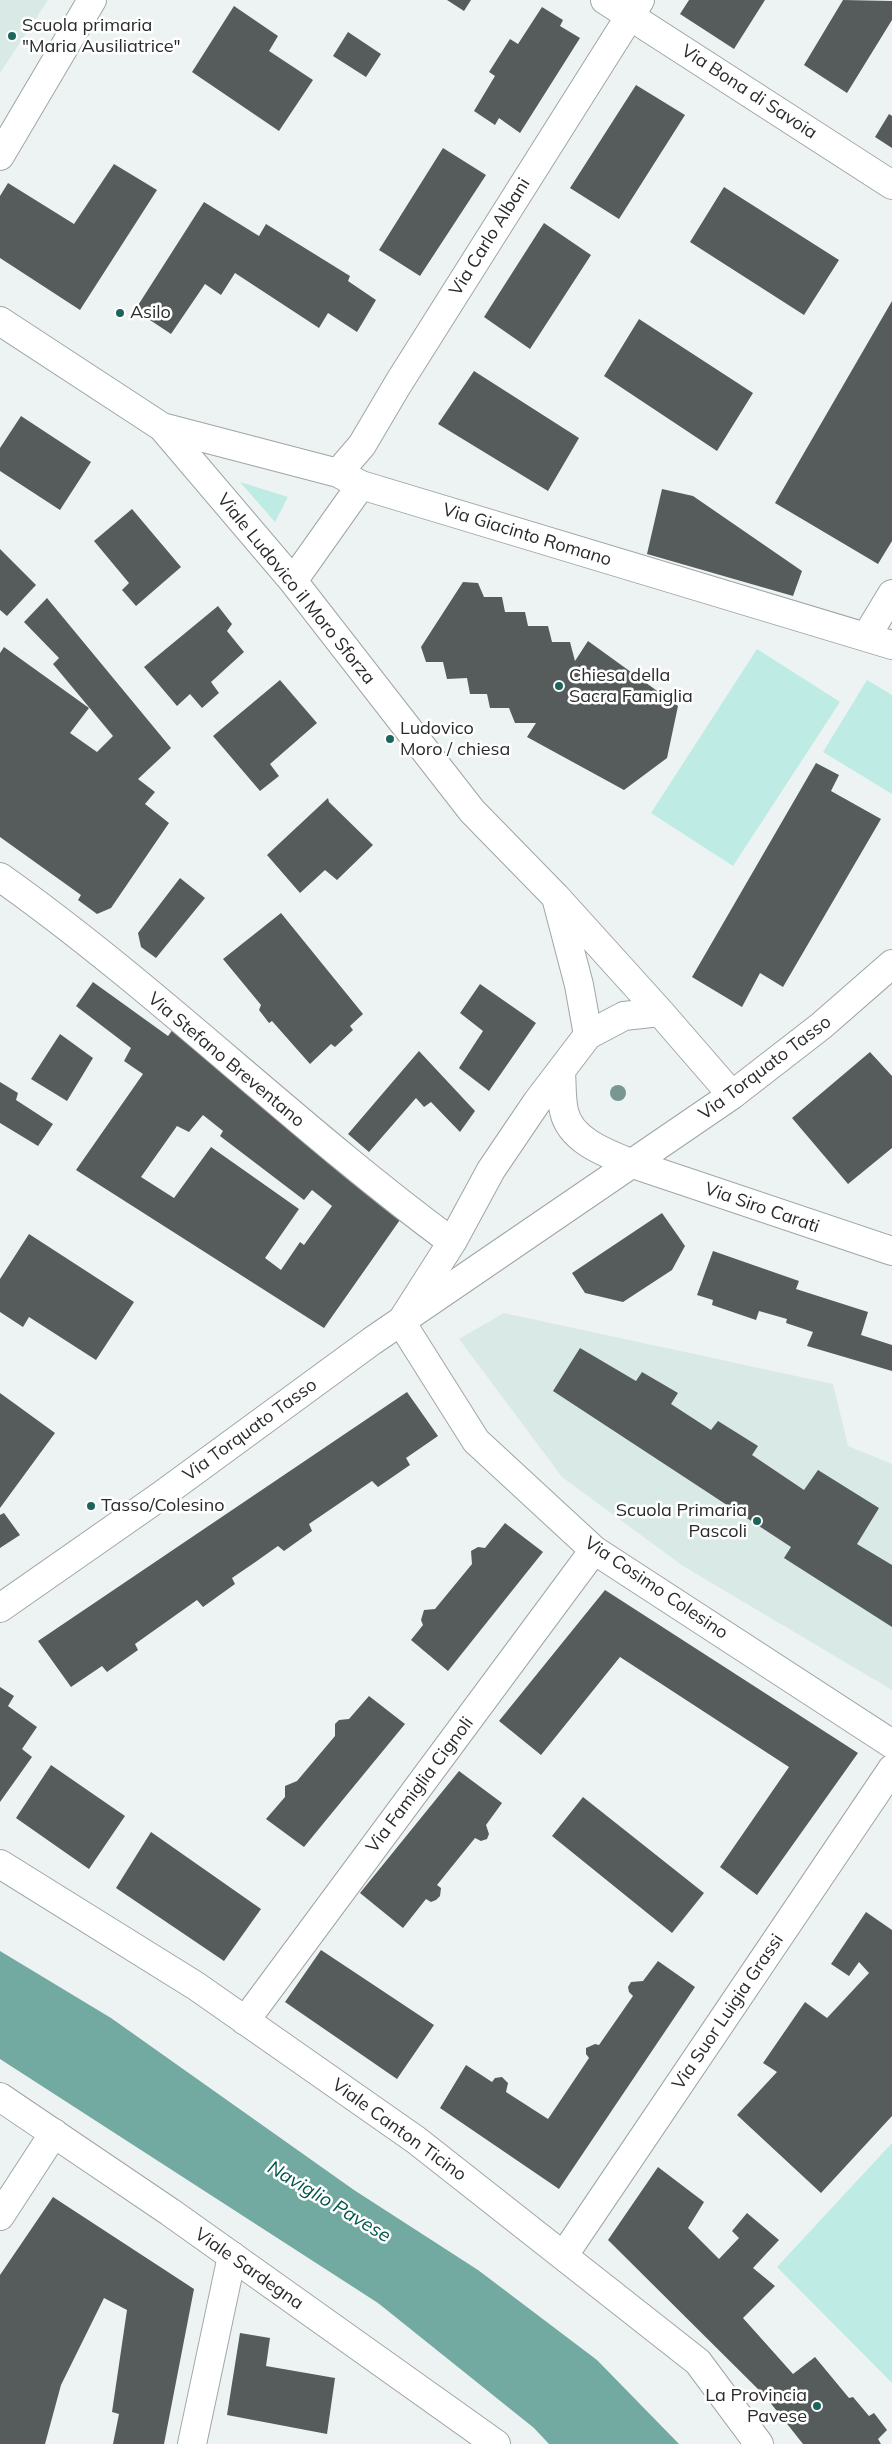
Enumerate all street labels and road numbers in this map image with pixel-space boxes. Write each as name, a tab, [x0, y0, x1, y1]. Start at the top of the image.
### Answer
street label: Via Bona di Savoia	[677, 40, 821, 144]
street label: Via Carlo Albani	[445, 174, 535, 300]
street label: Viale Ludovico il Moro Sforza	[212, 489, 380, 689]
street label: Via Giacinto Romano	[440, 499, 614, 571]
street label: Via Stefano Breventano	[143, 988, 309, 1132]
street label: Via Torquato Tasso	[695, 1011, 835, 1125]
street label: Via Siro Carati	[702, 1178, 822, 1238]
street label: Via Torquato Tasso	[179, 1374, 321, 1486]
street label: Via Cosimo Colesino	[580, 1532, 732, 1644]
street label: Via Famiglia Cignoli	[362, 1713, 478, 1857]
street label: Via Suor Luigia Grassi	[668, 1930, 788, 2094]
street label: Viale Canton Ticino	[328, 2074, 470, 2186]
street label: Viale Sardegna	[191, 2224, 307, 2314]

